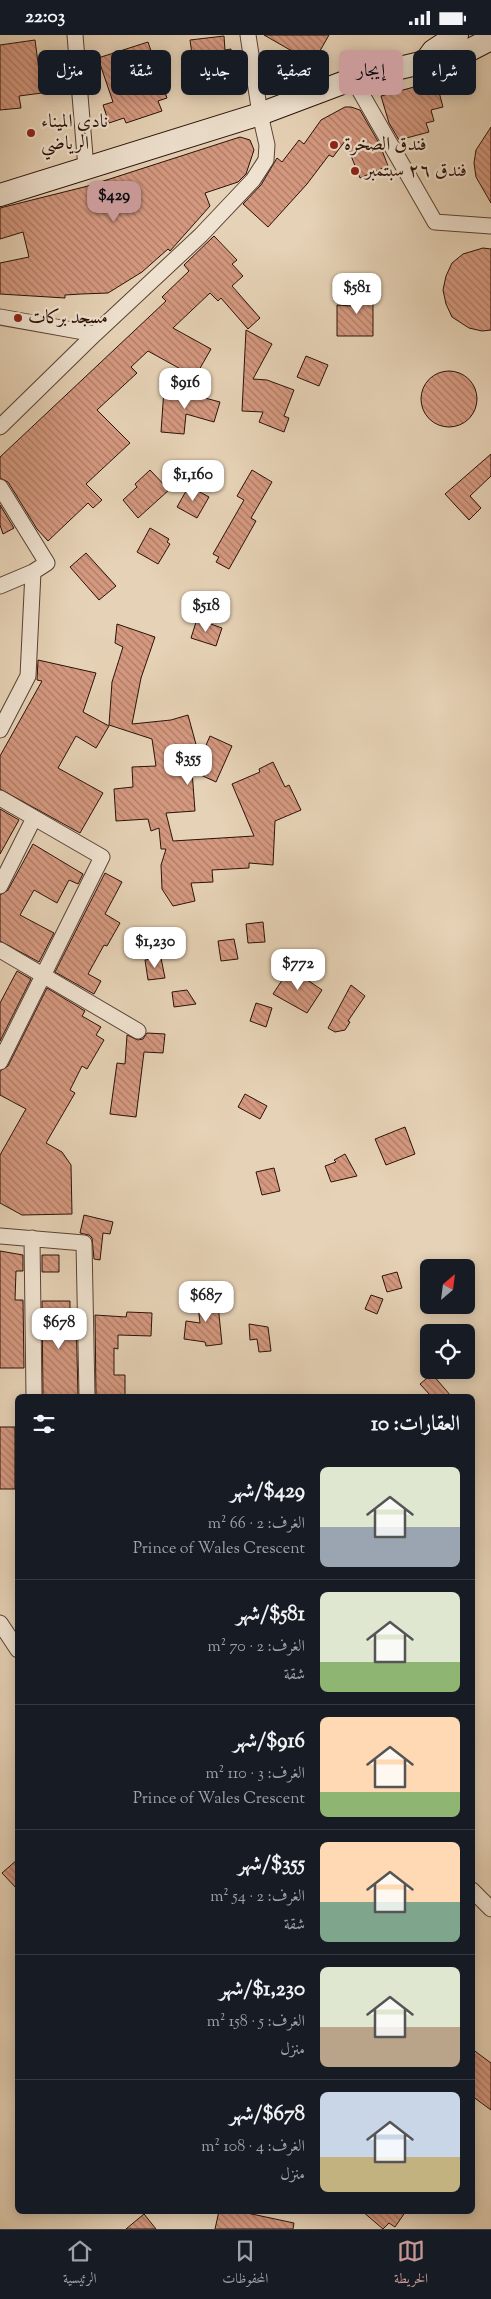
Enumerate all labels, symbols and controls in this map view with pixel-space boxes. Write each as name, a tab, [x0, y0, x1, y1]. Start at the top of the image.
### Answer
text: 22:03	[25, 4, 65, 31]
chip: منزل	[38, 50, 101, 95]
chip: شقة	[111, 50, 171, 95]
chip: جديد	[181, 50, 248, 95]
chip: تصفية	[258, 50, 329, 95]
chip: إيجار	[339, 50, 403, 95]
chip: شراء	[413, 50, 476, 95]
place label: نادي الميناء الرياضي	[41, 109, 108, 160]
marker: نادي الميناء الرياضي	[25, 127, 37, 139]
place label: فندق الصخرة	[344, 132, 427, 159]
marker: فندق الصخرة	[328, 139, 340, 151]
place label: فندق ۲٦ سبتمبر	[363, 158, 467, 185]
marker: فندق ۲٦ سبتمبر	[349, 165, 361, 177]
pin: $429	[84, 181, 144, 223]
text: $429	[98, 185, 130, 208]
pin: $581	[327, 273, 387, 315]
text: $581	[343, 277, 371, 300]
place label: مسجد بركات	[28, 305, 108, 332]
marker: مسجد بركات	[12, 312, 24, 324]
pin: $916	[155, 367, 215, 410]
text: $916	[170, 372, 200, 395]
pin: $1,160	[152, 459, 234, 502]
text: $1,160	[173, 464, 213, 487]
pin: $518	[176, 591, 236, 633]
text: $518	[192, 595, 220, 618]
pin: $355	[158, 743, 218, 786]
text: $355	[175, 748, 201, 771]
pin: $1,230	[114, 927, 196, 969]
text: $1,230	[135, 931, 175, 954]
pin: $772	[268, 949, 328, 991]
text: $772	[282, 953, 314, 976]
north arrow	[420, 1259, 475, 1314]
map controls	[420, 1259, 475, 1379]
pin: $687	[176, 1281, 236, 1323]
text: $687	[190, 1285, 222, 1308]
pin: $678	[29, 1307, 89, 1350]
text: $678	[43, 1312, 75, 1335]
button: locate	[420, 1324, 475, 1379]
icon: filters	[30, 1410, 58, 1438]
text: العقارات: 10	[371, 1410, 460, 1440]
text: $429/شهر	[230, 1477, 305, 1507]
icon: home	[360, 1487, 420, 1547]
text: الغرف: 2 · 66 m²	[208, 1513, 305, 1536]
text: Prince of Wales Crescent	[133, 1538, 305, 1561]
text: $581/شهر	[236, 1600, 305, 1630]
icon: home	[360, 1612, 420, 1672]
text: الغرف: 2 · 70 m²	[207, 1636, 305, 1659]
text: شقة	[284, 1664, 305, 1687]
text: $916/شهر	[233, 1727, 305, 1757]
icon: home	[360, 1737, 420, 1797]
text: الغرف: 3 · 110 m²	[206, 1763, 305, 1786]
text: Prince of Wales Crescent	[133, 1788, 305, 1811]
text: $355/شهر	[238, 1850, 305, 1880]
icon: home	[360, 1862, 420, 1922]
text: الغرف: 2 · 54 m²	[210, 1886, 305, 1909]
text: شقة	[284, 1914, 305, 1937]
text: $1,230/شهر	[219, 1975, 305, 2005]
icon: home	[360, 1987, 420, 2047]
text: الغرف: 5 · 158 m²	[207, 2011, 305, 2034]
text: منزل	[280, 2039, 305, 2062]
text: $678/شهر	[230, 2100, 305, 2130]
icon: home	[360, 2112, 420, 2172]
text: الغرف: 4 · 108 m²	[201, 2136, 305, 2159]
text: منزل	[280, 2164, 305, 2187]
tab: الرئيسية	[63, 2237, 97, 2292]
tab: المحفوظات	[222, 2237, 268, 2292]
tab: الخريطة	[394, 2237, 428, 2292]

